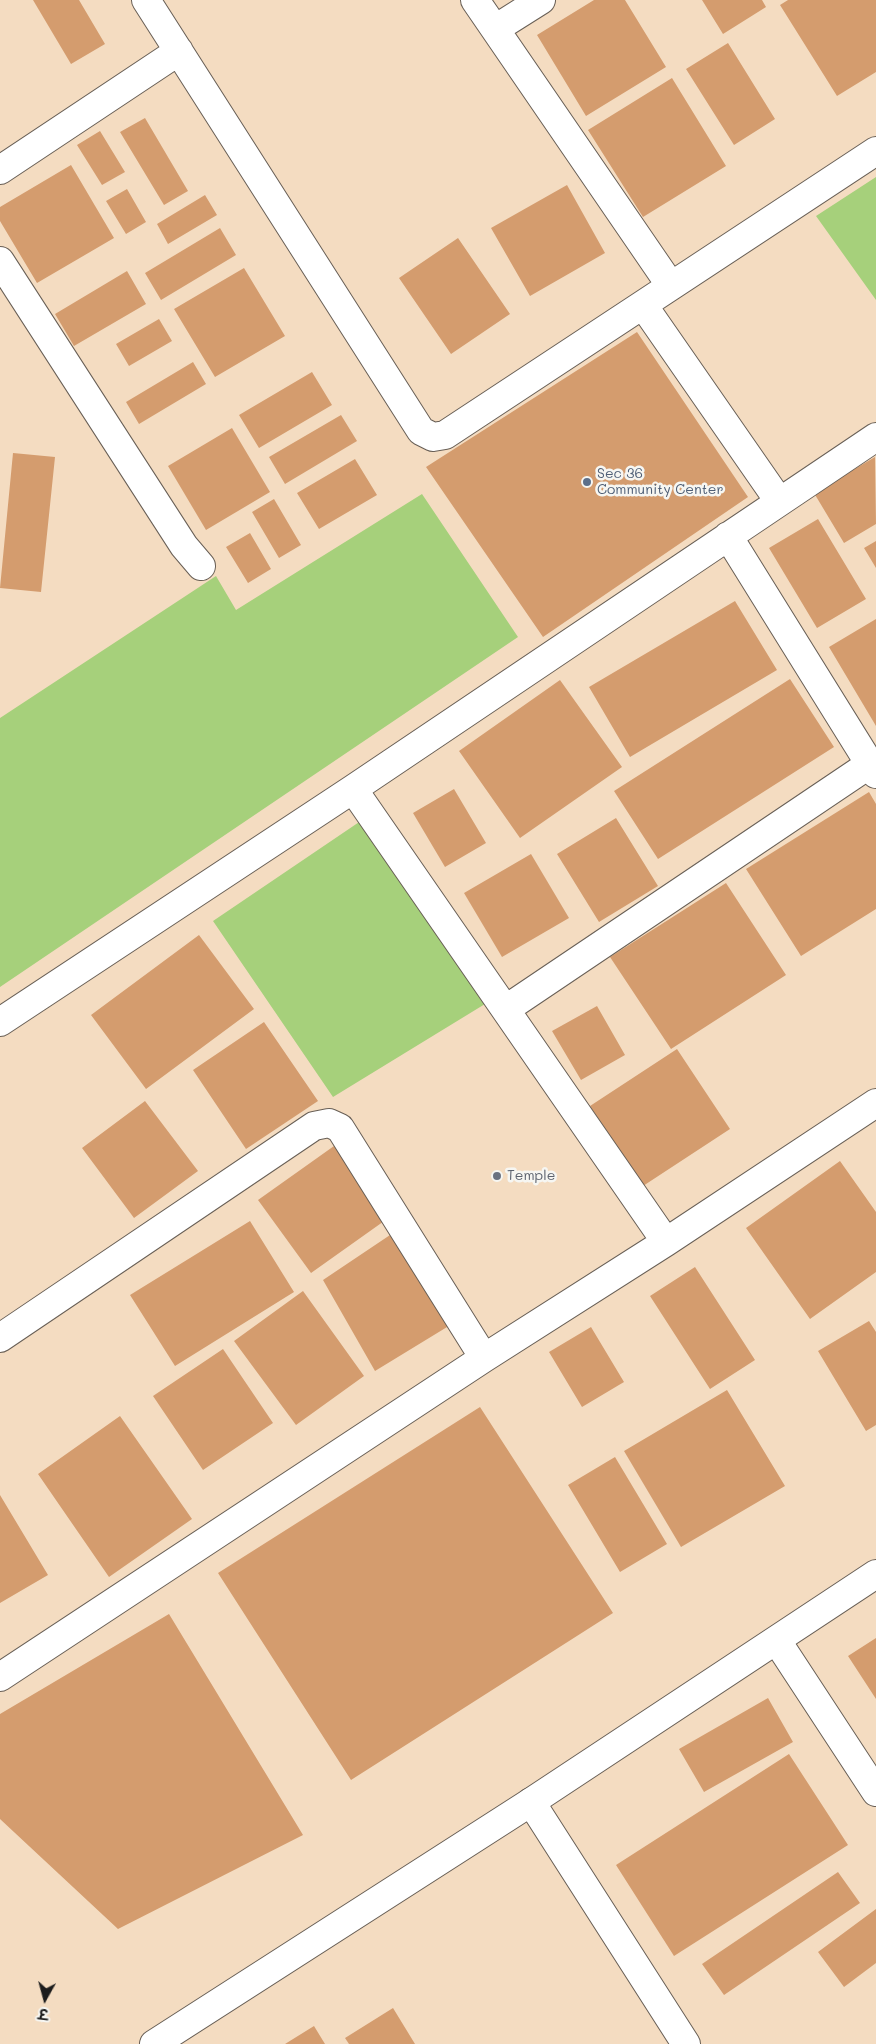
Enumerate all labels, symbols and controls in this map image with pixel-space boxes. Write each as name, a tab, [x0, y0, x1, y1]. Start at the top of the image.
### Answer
place label: Sec 36 Community Center	[597, 466, 724, 498]
marker: Sec 36 Community Center	[581, 476, 593, 488]
place label: Temple	[507, 1168, 555, 1184]
marker: Temple	[491, 1170, 503, 1182]
north arrow	[20, 1974, 70, 2024]
text: उ	[37, 2004, 49, 2024]

